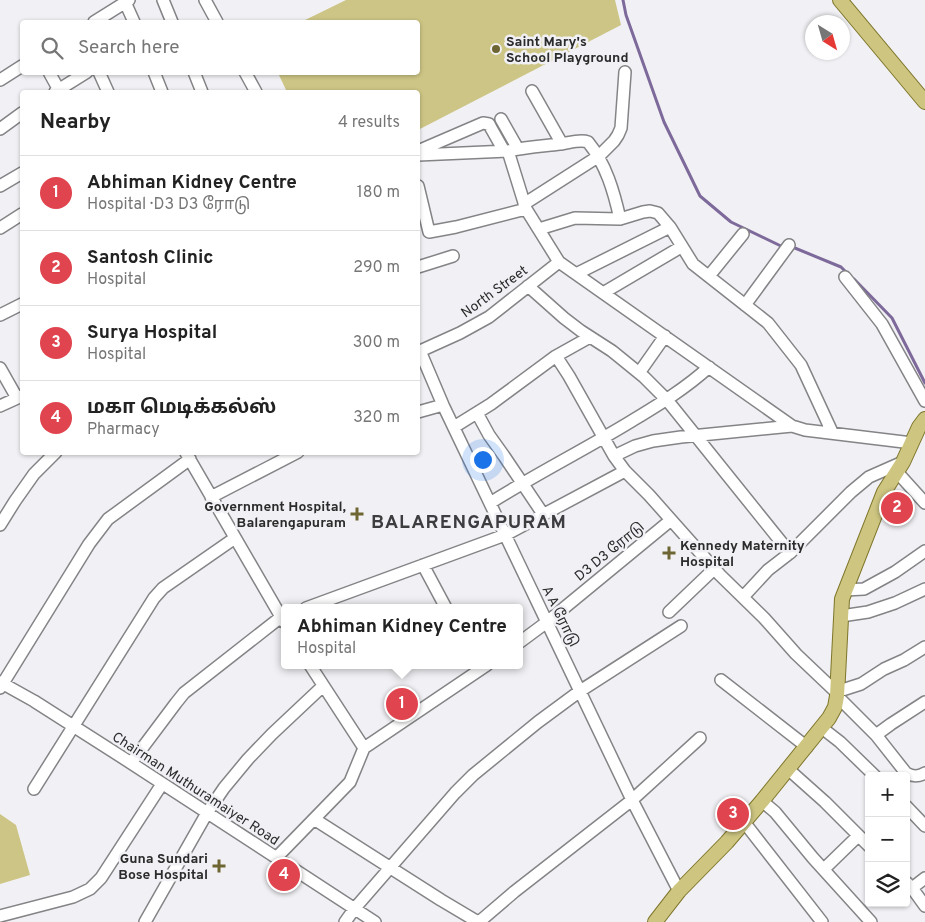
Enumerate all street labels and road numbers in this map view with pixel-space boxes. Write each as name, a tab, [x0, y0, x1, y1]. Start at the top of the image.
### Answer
street label: North Street	[458, 262, 531, 322]
street label: D3 D3 ரோடு	[572, 519, 648, 585]
street label: A A ரோடு	[538, 583, 582, 650]
street label: Chairman Muthuramaiyer Road	[108, 729, 282, 850]

